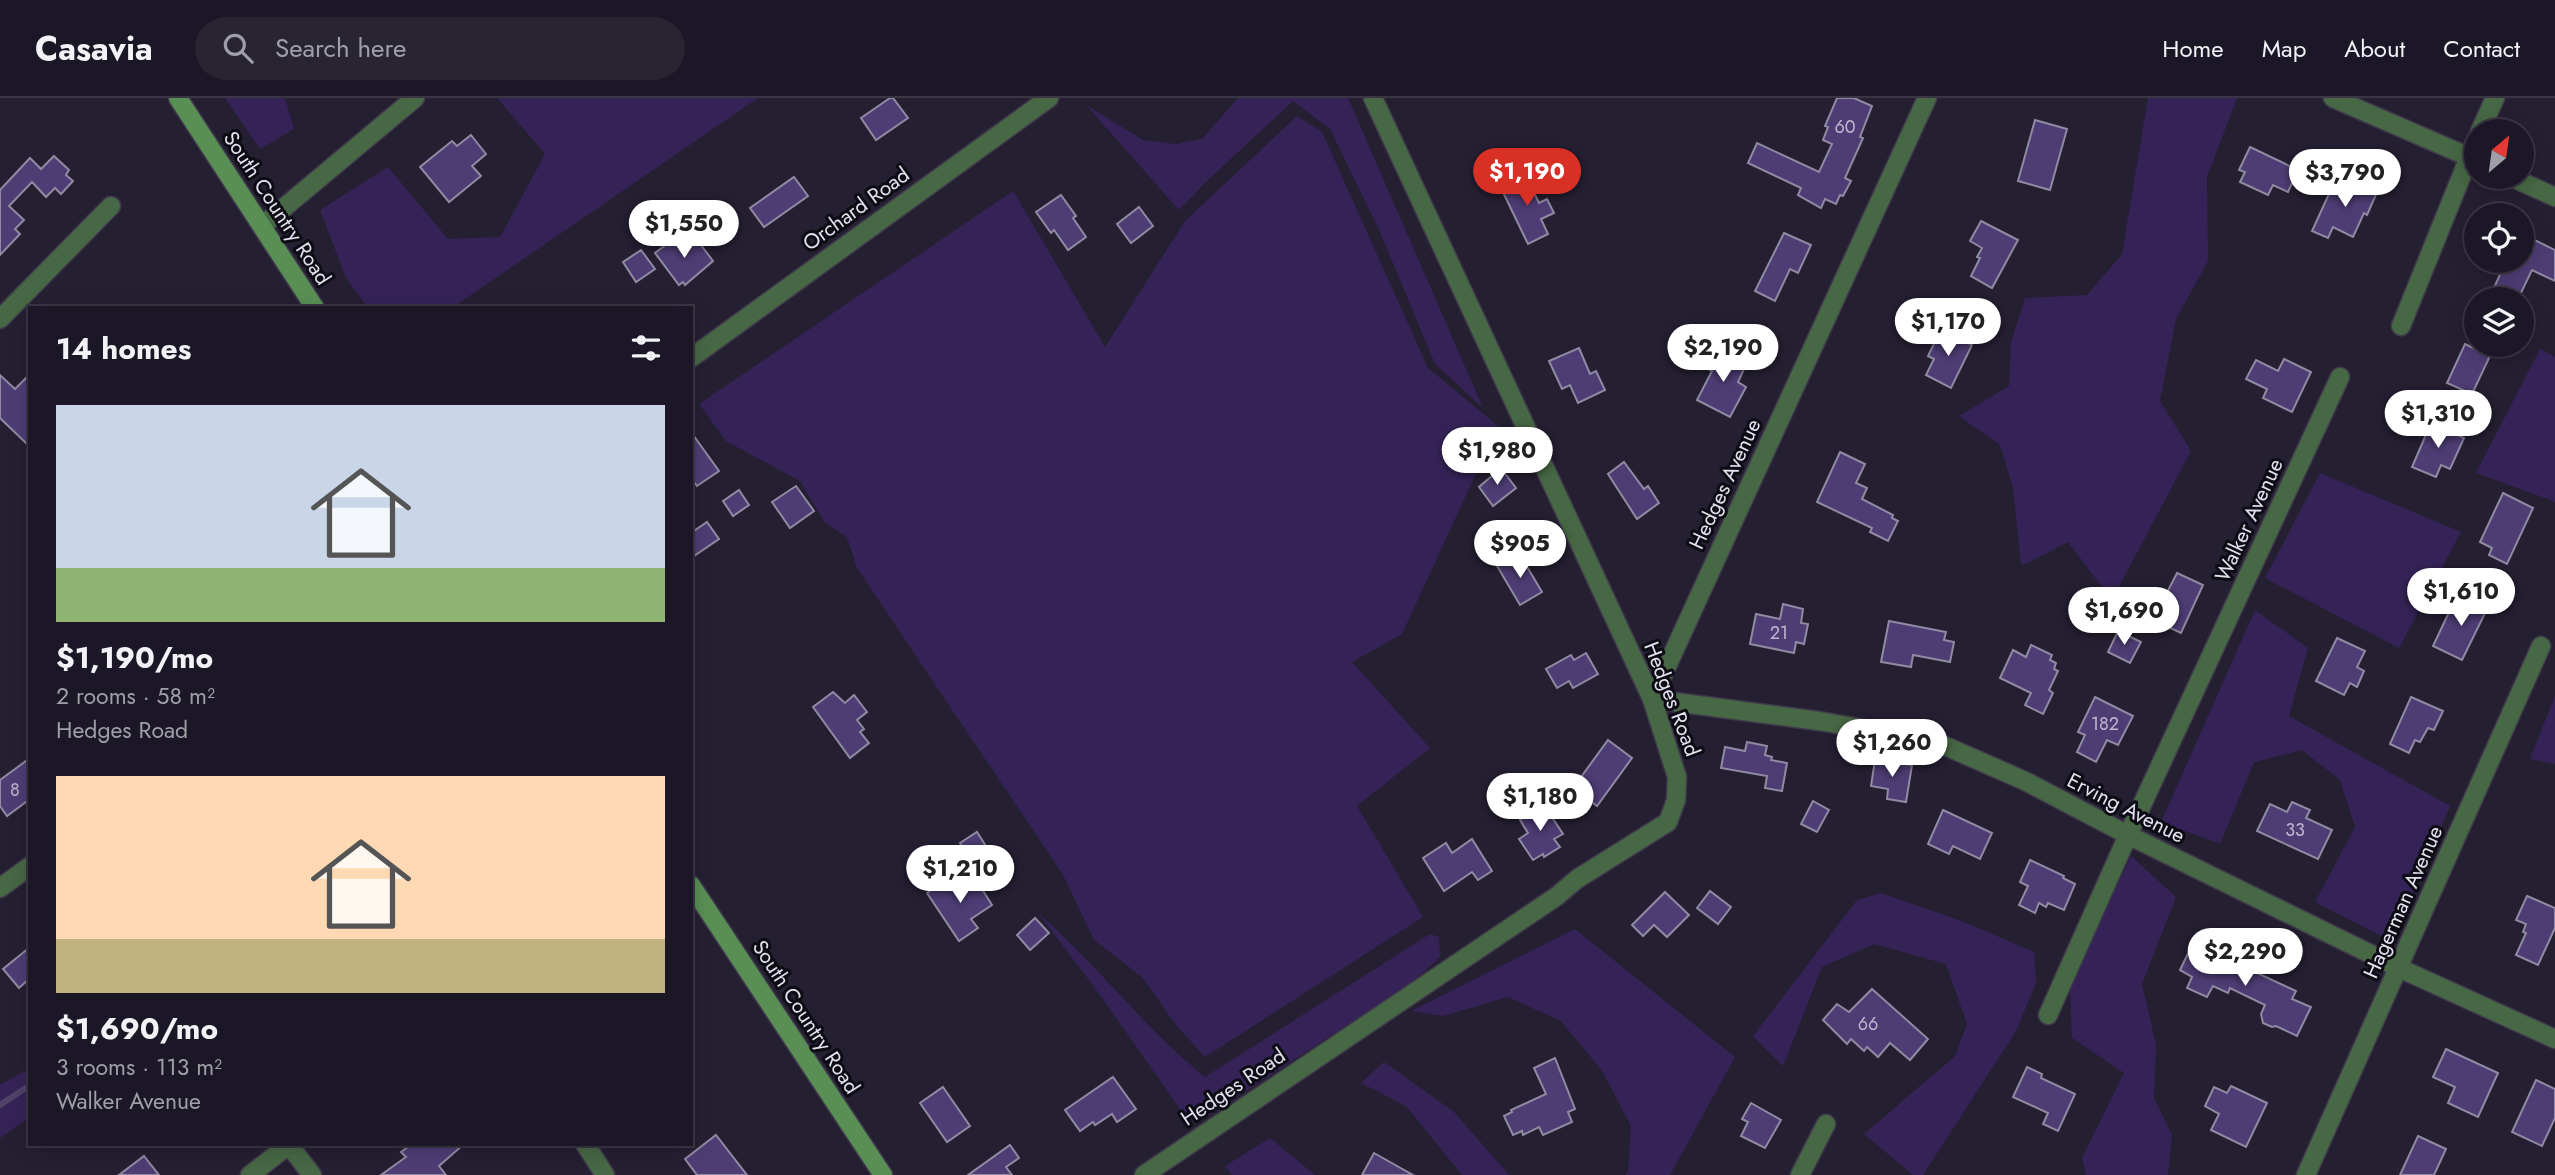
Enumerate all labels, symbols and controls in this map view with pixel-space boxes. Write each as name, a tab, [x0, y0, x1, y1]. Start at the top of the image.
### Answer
search box	[195, 17, 685, 80]
text: Casavia	[35, 25, 153, 72]
icon: search	[219, 29, 257, 67]
text: Search here	[275, 29, 406, 67]
text: Home	[2162, 31, 2224, 66]
text: Map	[2262, 31, 2306, 66]
text: About	[2344, 31, 2405, 66]
text: Contact	[2443, 31, 2520, 66]
house number: 60	[1834, 114, 1856, 140]
north arrow	[2464, 119, 2534, 189]
map controls	[2464, 119, 2534, 357]
street label: South Country Road	[216, 125, 338, 291]
pin: $1,190	[1470, 148, 1584, 208]
pin: $3,790	[2288, 150, 2402, 209]
text: $1,190	[1489, 154, 1565, 188]
text: $3,790	[2305, 155, 2385, 189]
street label: Orchard Road	[796, 160, 916, 258]
pin: $1,550	[627, 200, 741, 260]
button: locate	[2464, 203, 2534, 273]
text: $1,550	[645, 206, 723, 240]
button: layers	[2464, 287, 2534, 357]
pin: $1,170	[1891, 299, 2005, 358]
text: $1,170	[1911, 304, 1985, 338]
pin: $2,190	[1666, 324, 1780, 384]
text: 14 homes	[56, 327, 191, 370]
icon: filters	[627, 329, 665, 367]
text: $2,190	[1683, 330, 1763, 364]
pin: $1,310	[2381, 390, 2495, 450]
text: $1,310	[2401, 396, 2475, 430]
street label: Hedges Avenue	[1682, 414, 1768, 554]
pin: $1,980	[1440, 428, 1554, 487]
text: $1,980	[1458, 433, 1536, 467]
icon: home	[298, 450, 424, 576]
street label: Walker Avenue	[2207, 454, 2291, 586]
pin: $905	[1479, 520, 1561, 580]
text: $905	[1490, 526, 1550, 560]
pin: $1,610	[2404, 568, 2518, 628]
text: $1,610	[2423, 574, 2499, 608]
pin: $1,690	[2067, 588, 2181, 647]
text: $1,690	[2084, 593, 2164, 627]
house number: 21	[1770, 620, 1788, 646]
text: $1,190/mo	[56, 636, 213, 679]
street label: Hedges Road	[1636, 637, 1708, 761]
text: 2 rooms · 58 m²	[56, 679, 215, 713]
house number: 182	[2091, 711, 2119, 737]
text: Hedges Road	[56, 713, 188, 747]
pin: $1,260	[1835, 720, 1949, 779]
text: $1,260	[1852, 725, 1932, 759]
street label: Erving Avenue	[2062, 765, 2190, 851]
pin: $1,180	[1483, 774, 1597, 833]
house number: 8	[10, 777, 20, 803]
text: $1,180	[1503, 779, 1577, 813]
house number: 33	[2285, 817, 2305, 843]
icon: home	[298, 821, 424, 947]
street label: Hagerman Avenue	[2356, 821, 2450, 983]
pin: $1,210	[903, 846, 1017, 905]
text: $1,210	[922, 851, 998, 885]
pin: $2,290	[2188, 928, 2302, 988]
street label: South Country Road	[745, 934, 867, 1100]
text: $2,290	[2204, 934, 2286, 968]
text: $1,690/mo	[56, 1007, 218, 1050]
house number: 66	[1858, 1011, 1878, 1037]
street label: Hedges Road	[1175, 1041, 1291, 1133]
text: 3 rooms · 113 m²	[56, 1050, 222, 1084]
text: Walker Avenue	[56, 1084, 201, 1118]

